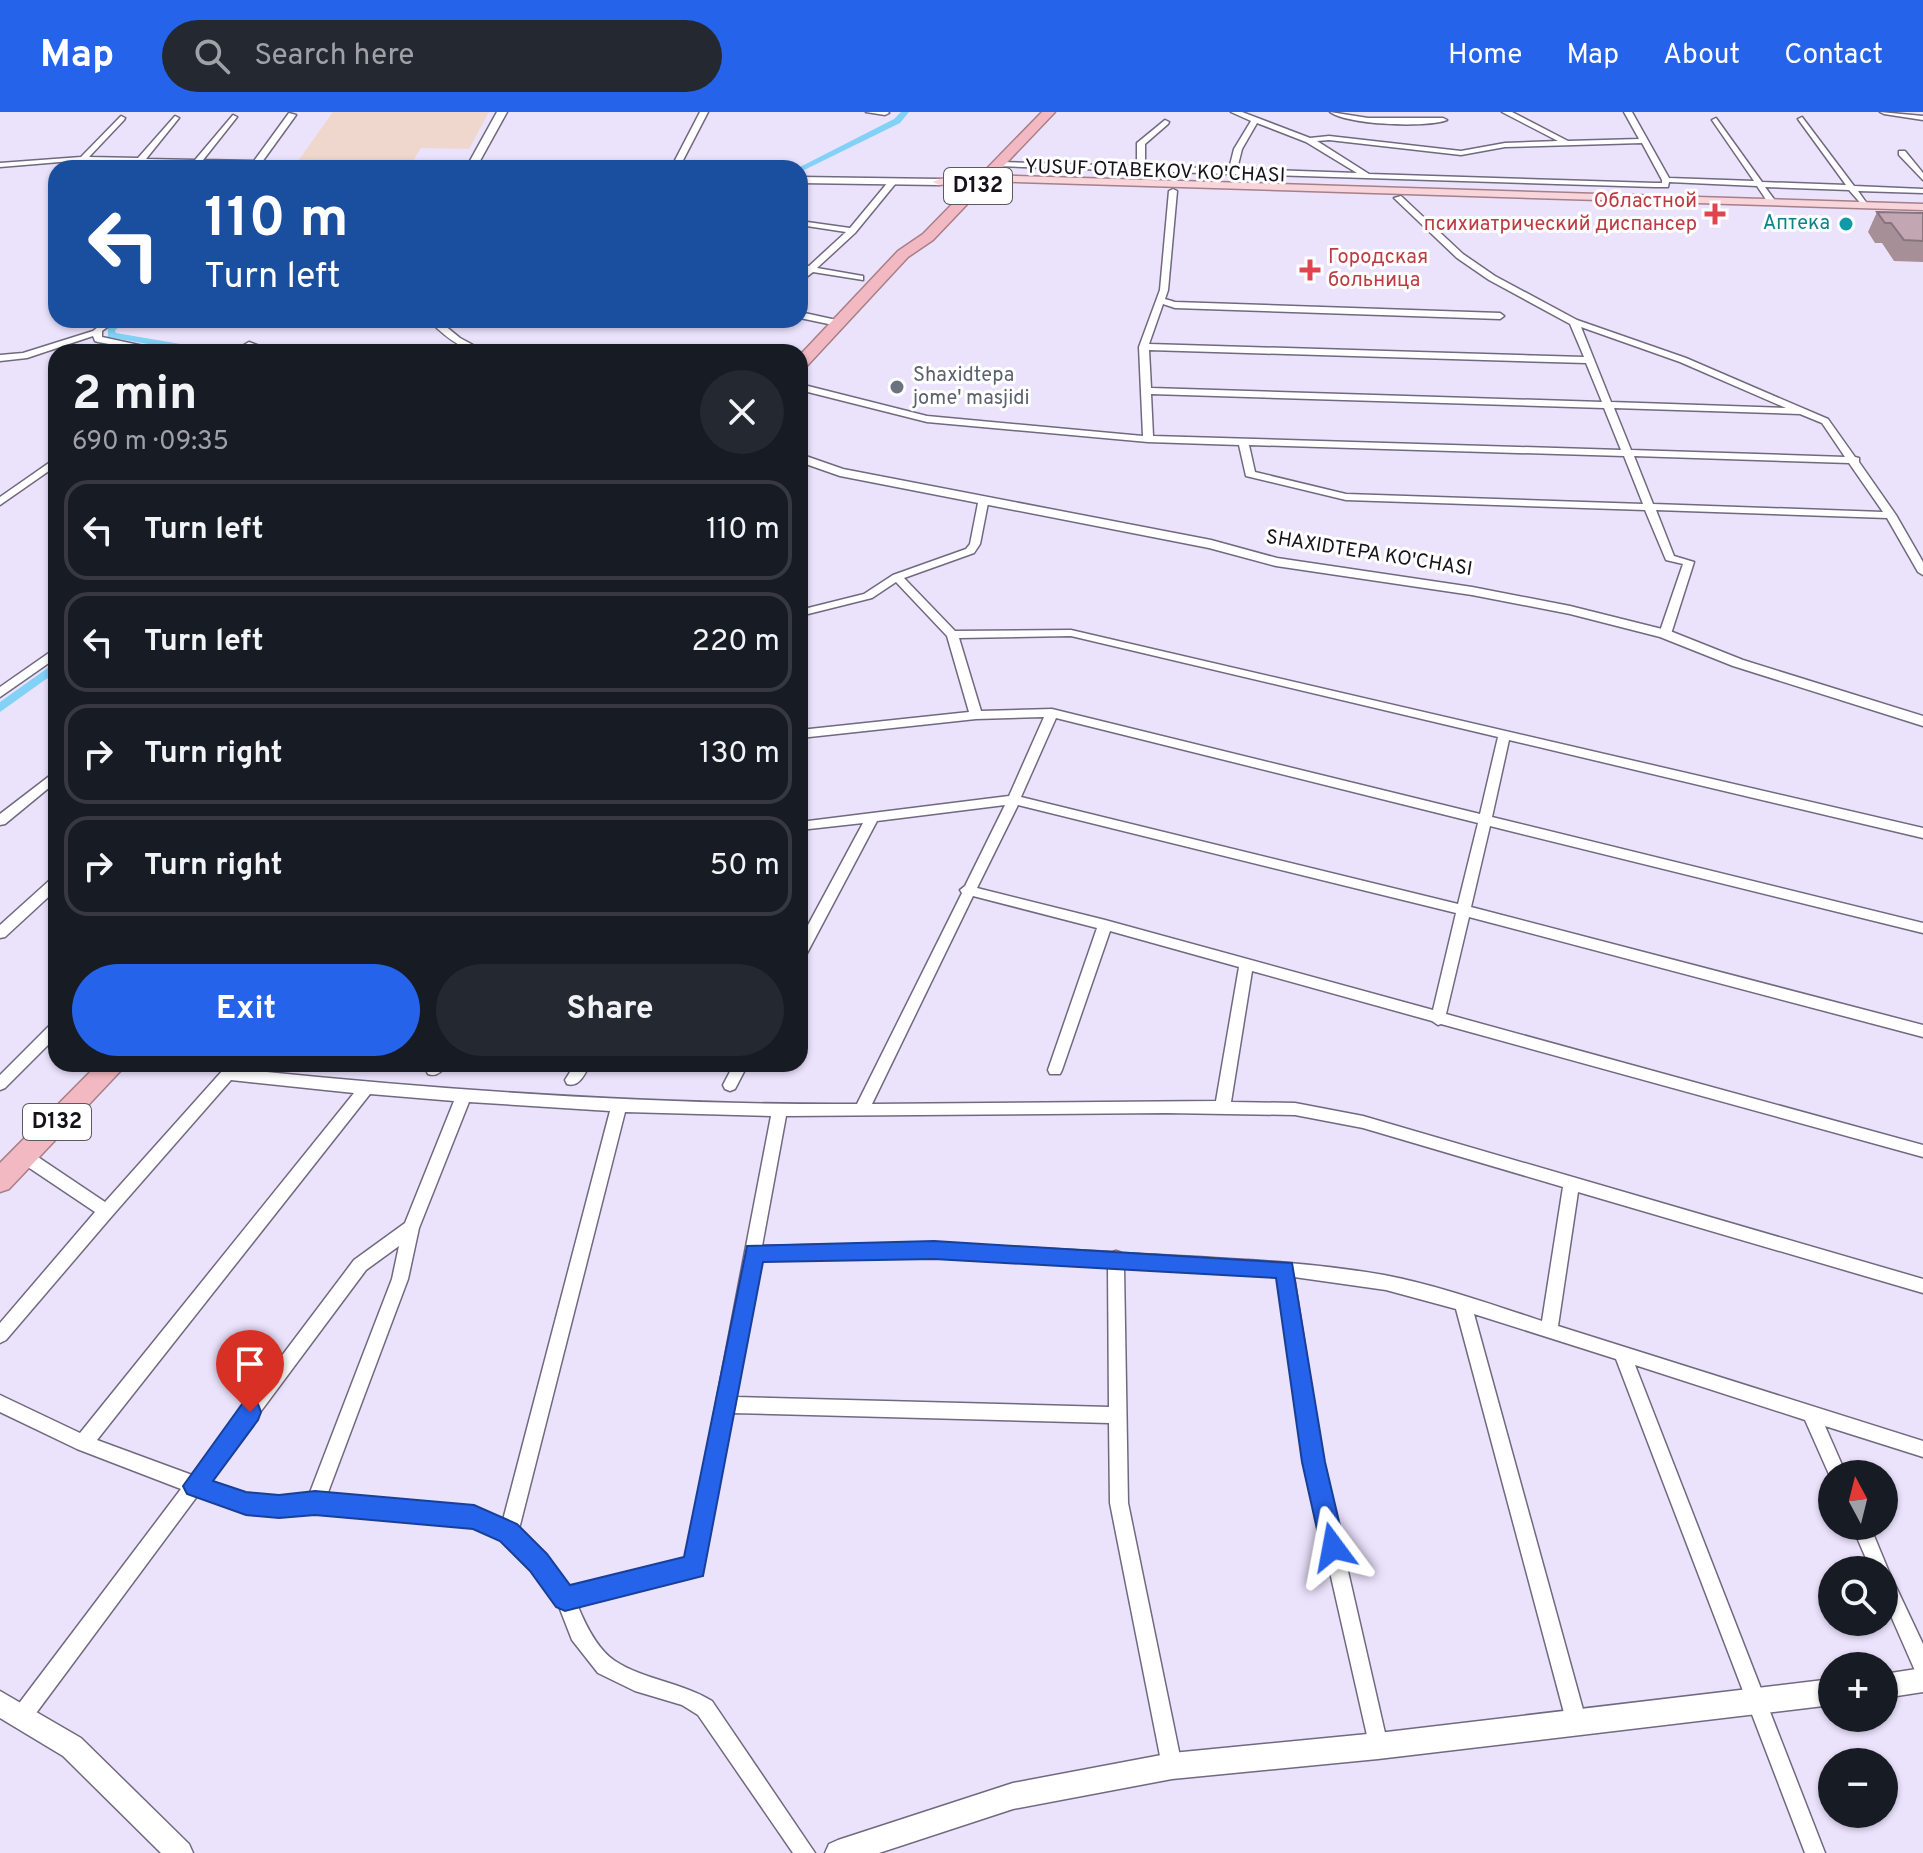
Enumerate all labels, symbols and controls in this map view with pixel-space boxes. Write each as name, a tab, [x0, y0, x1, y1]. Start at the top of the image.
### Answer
search box	[162, 20, 722, 92]
text: Map	[40, 32, 114, 81]
icon: search	[190, 34, 234, 78]
text: Search here	[254, 38, 414, 75]
text: Home	[1448, 38, 1522, 74]
text: Map	[1566, 38, 1619, 74]
text: About	[1663, 38, 1740, 74]
text: Contact	[1784, 38, 1883, 74]
street label: YUSUF OTABEKOV KO'CHASI	[1024, 154, 1286, 190]
road number: D132	[944, 168, 1012, 204]
text: 110 m	[204, 186, 349, 256]
place label: Областной психиатрический диспансер	[1424, 189, 1697, 238]
icon: left	[72, 192, 176, 296]
marker: Областной психиатрический диспансер	[1704, 203, 1726, 225]
place label: Аптека	[1763, 211, 1830, 237]
marker: Аптека	[1837, 215, 1855, 233]
place label: Городская больница	[1328, 245, 1428, 294]
text: Turn left	[204, 255, 341, 301]
marker: Городская больница	[1299, 259, 1321, 281]
place label: Shaxidtepa jome' masjidi	[912, 363, 1030, 412]
text: 2 min	[72, 366, 197, 426]
button: close	[700, 370, 784, 454]
marker: Shaxidtepa jome' masjidi	[888, 378, 906, 396]
text: 690 m · 09:35	[72, 426, 229, 459]
icon: left	[76, 508, 120, 552]
text: Turn left	[144, 512, 264, 549]
text: 110 m	[706, 512, 780, 549]
street label: SHAXIDTEPA KO'CHASI	[1264, 525, 1474, 583]
icon: left	[76, 620, 120, 664]
text: Turn left	[144, 624, 264, 661]
text: 220 m	[692, 624, 780, 661]
icon: right	[76, 732, 120, 776]
text: Turn right	[144, 736, 282, 773]
text: 130 m	[699, 736, 780, 773]
icon: right	[76, 844, 120, 888]
text: Turn right	[144, 848, 282, 885]
text: 50 m	[710, 848, 780, 885]
button: Exit	[72, 964, 420, 1056]
button: Share	[436, 964, 784, 1056]
road number: D132	[23, 1104, 91, 1140]
pin	[216, 1330, 284, 1412]
icon: arrive	[228, 1342, 272, 1386]
north arrow	[1818, 1460, 1898, 1540]
map controls	[1818, 1460, 1898, 1828]
position arrow	[1291, 1505, 1375, 1589]
button: search	[1818, 1556, 1898, 1636]
button: +	[1818, 1652, 1898, 1732]
button: −	[1818, 1748, 1898, 1828]

